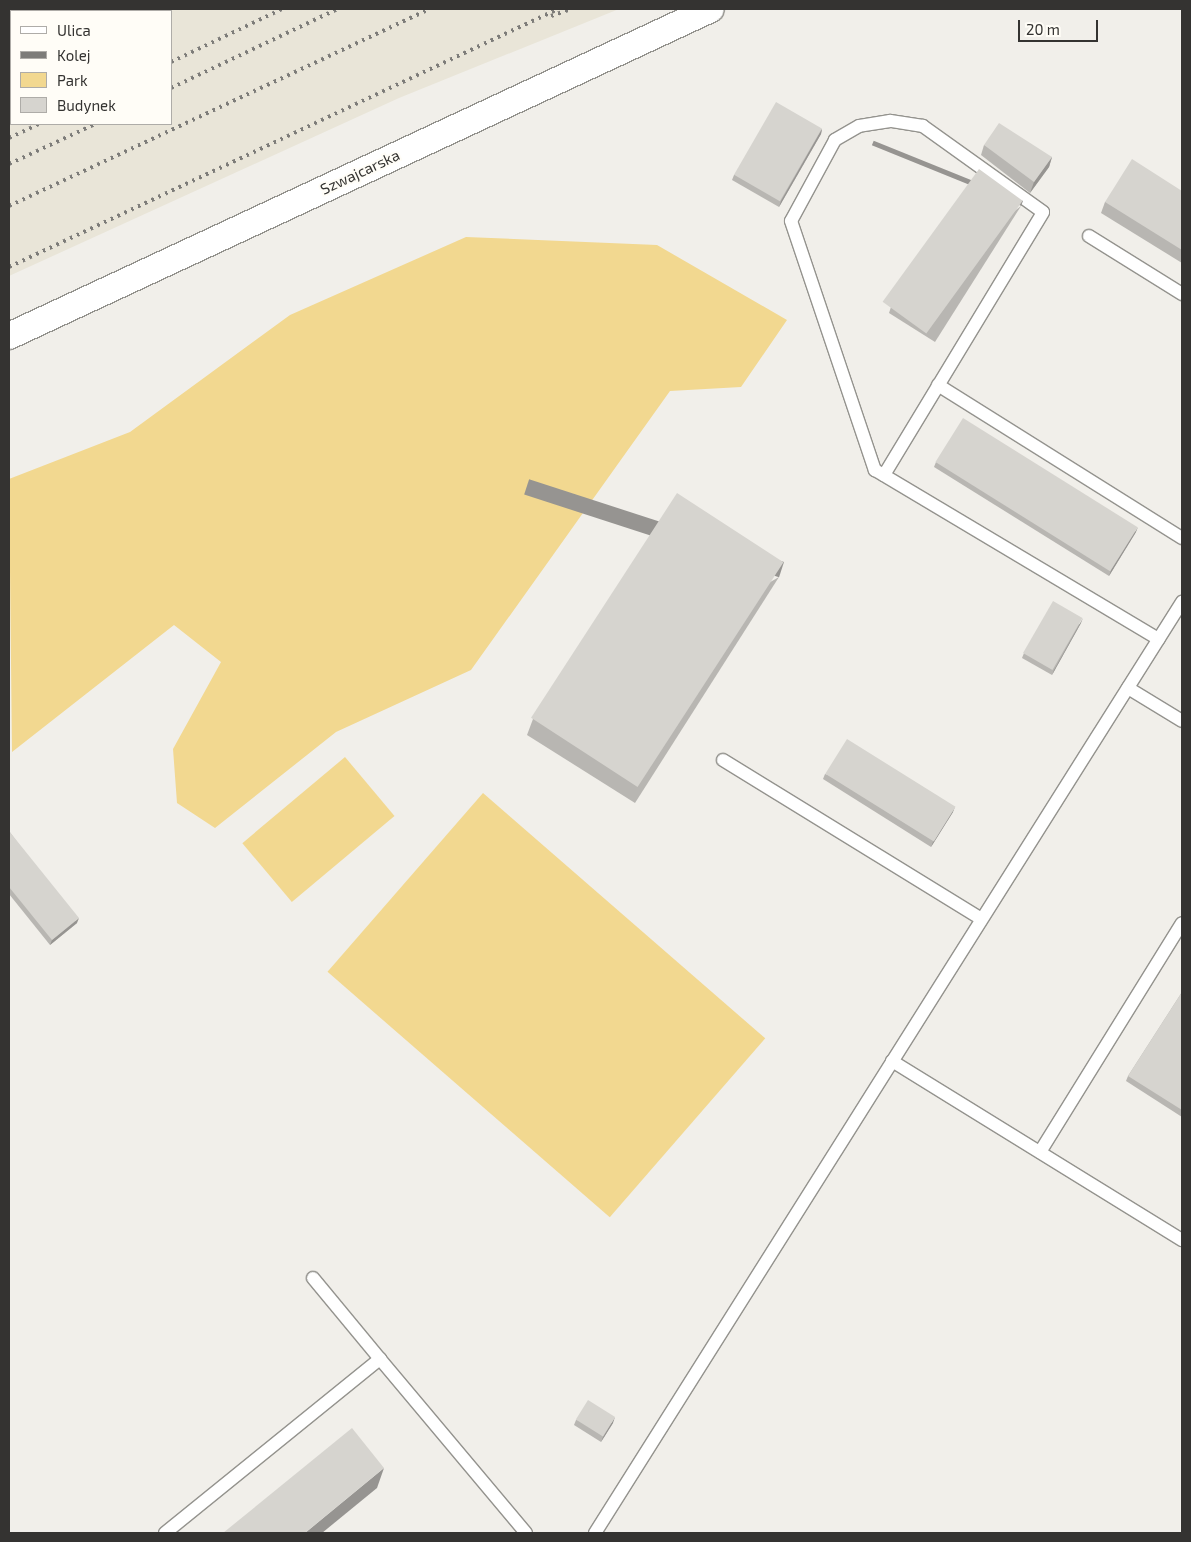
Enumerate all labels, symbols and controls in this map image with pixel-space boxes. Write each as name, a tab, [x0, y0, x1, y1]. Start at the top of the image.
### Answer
legend	[10, 10, 172, 125]
scale bar	[1021, 10, 1101, 42]
text: 20 m	[1026, 20, 1060, 38]
text: Ulica	[57, 21, 91, 39]
text: Kolej	[57, 46, 90, 64]
text: Park	[57, 71, 88, 89]
text: Budynek	[57, 96, 116, 114]
street label: Szwajcarska	[317, 146, 403, 198]

